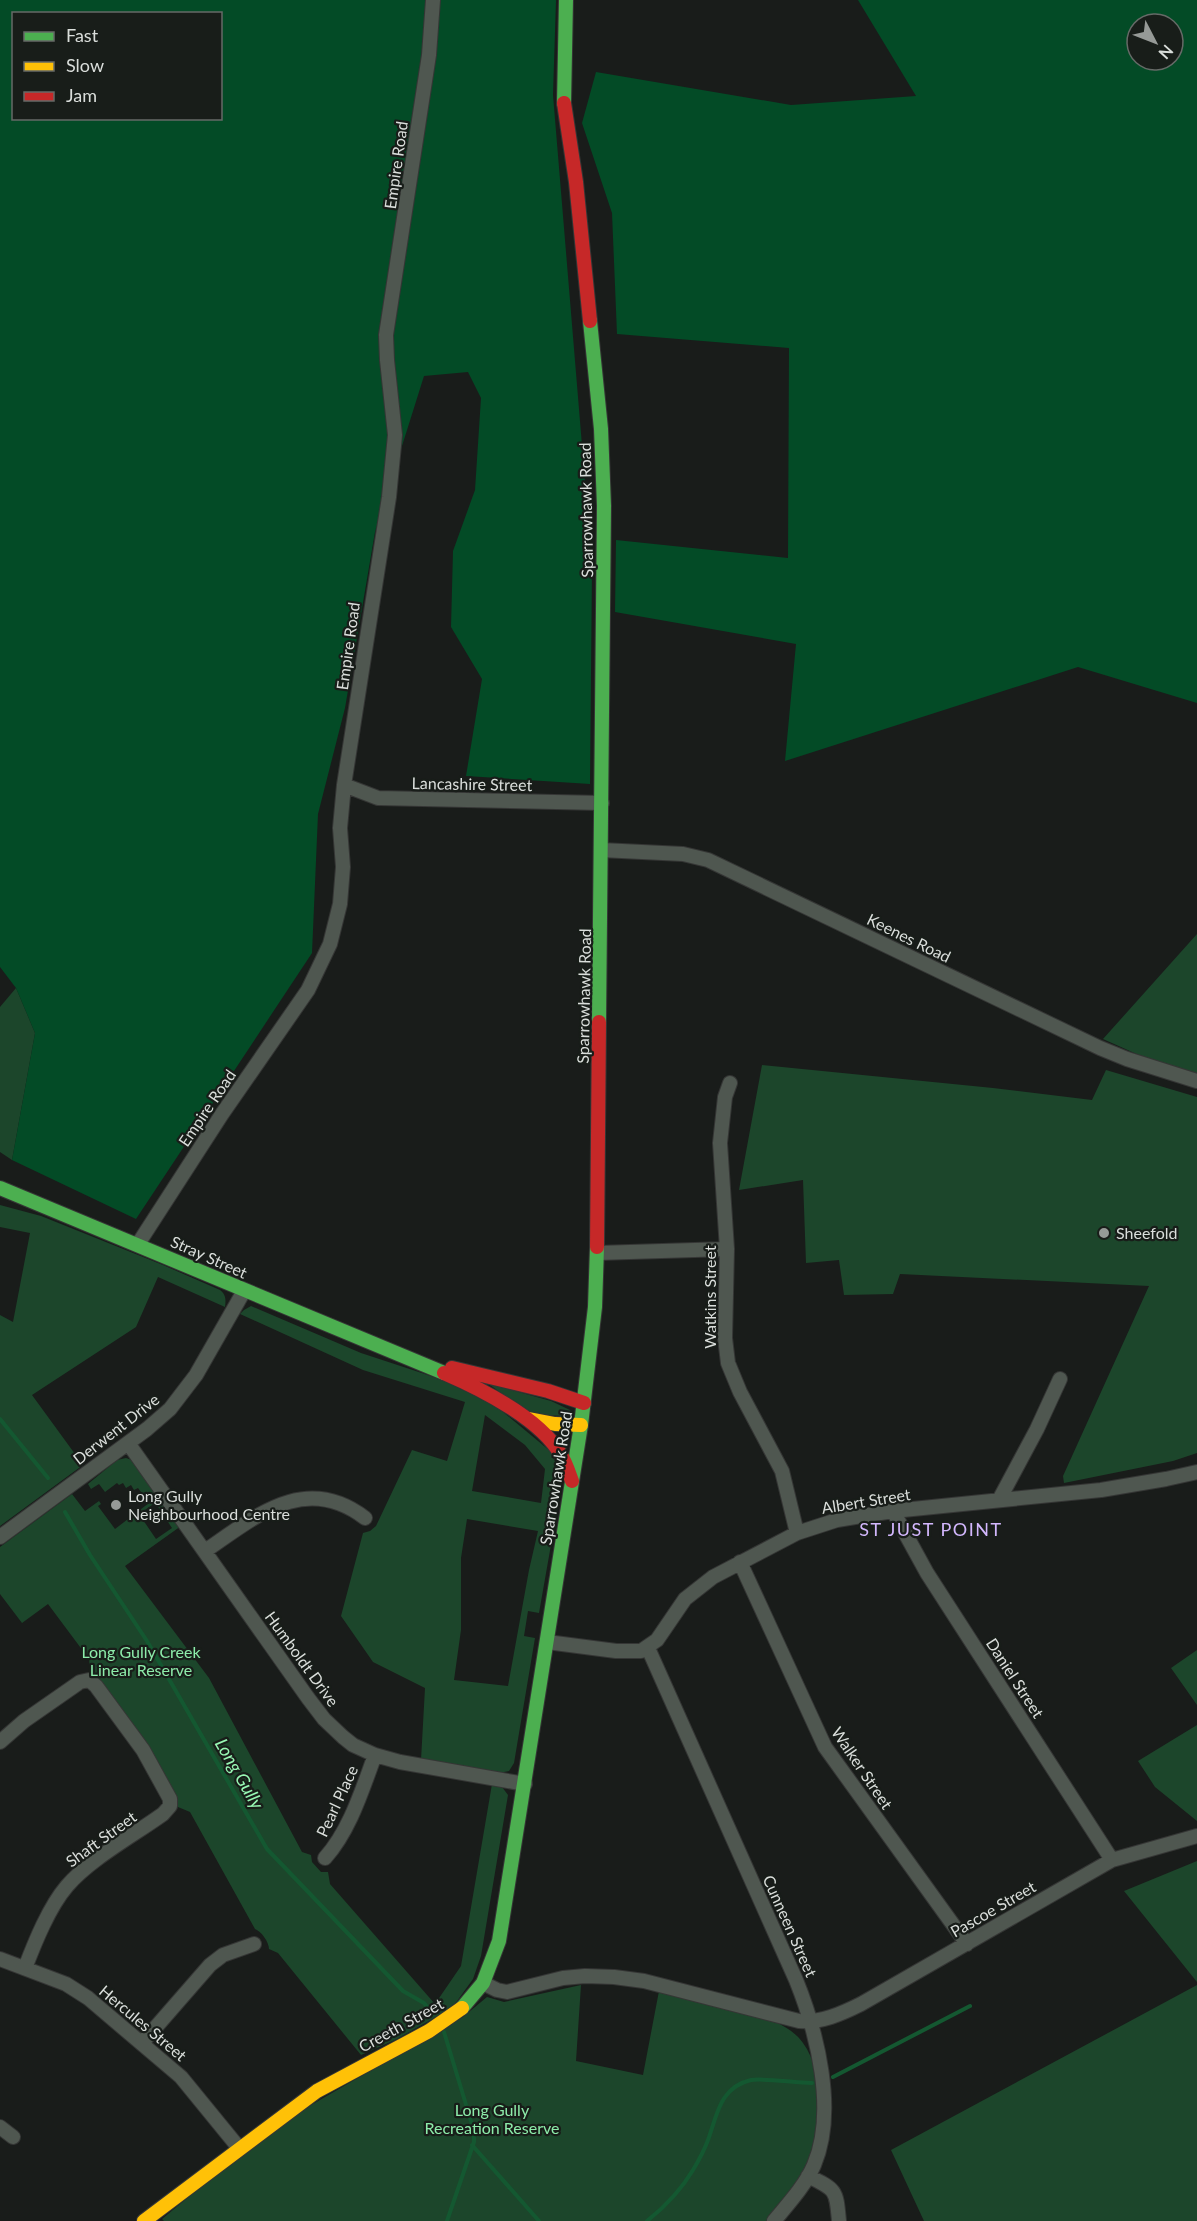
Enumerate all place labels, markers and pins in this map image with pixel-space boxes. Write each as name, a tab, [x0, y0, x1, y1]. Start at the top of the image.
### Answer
place label: Sheefold	[1116, 1223, 1177, 1242]
marker: Sheefold	[1097, 1226, 1111, 1240]
place label: Long Gully Neighbourhood Centre	[128, 1486, 290, 1523]
marker: Long Gully Neighbourhood Centre	[109, 1498, 123, 1512]

